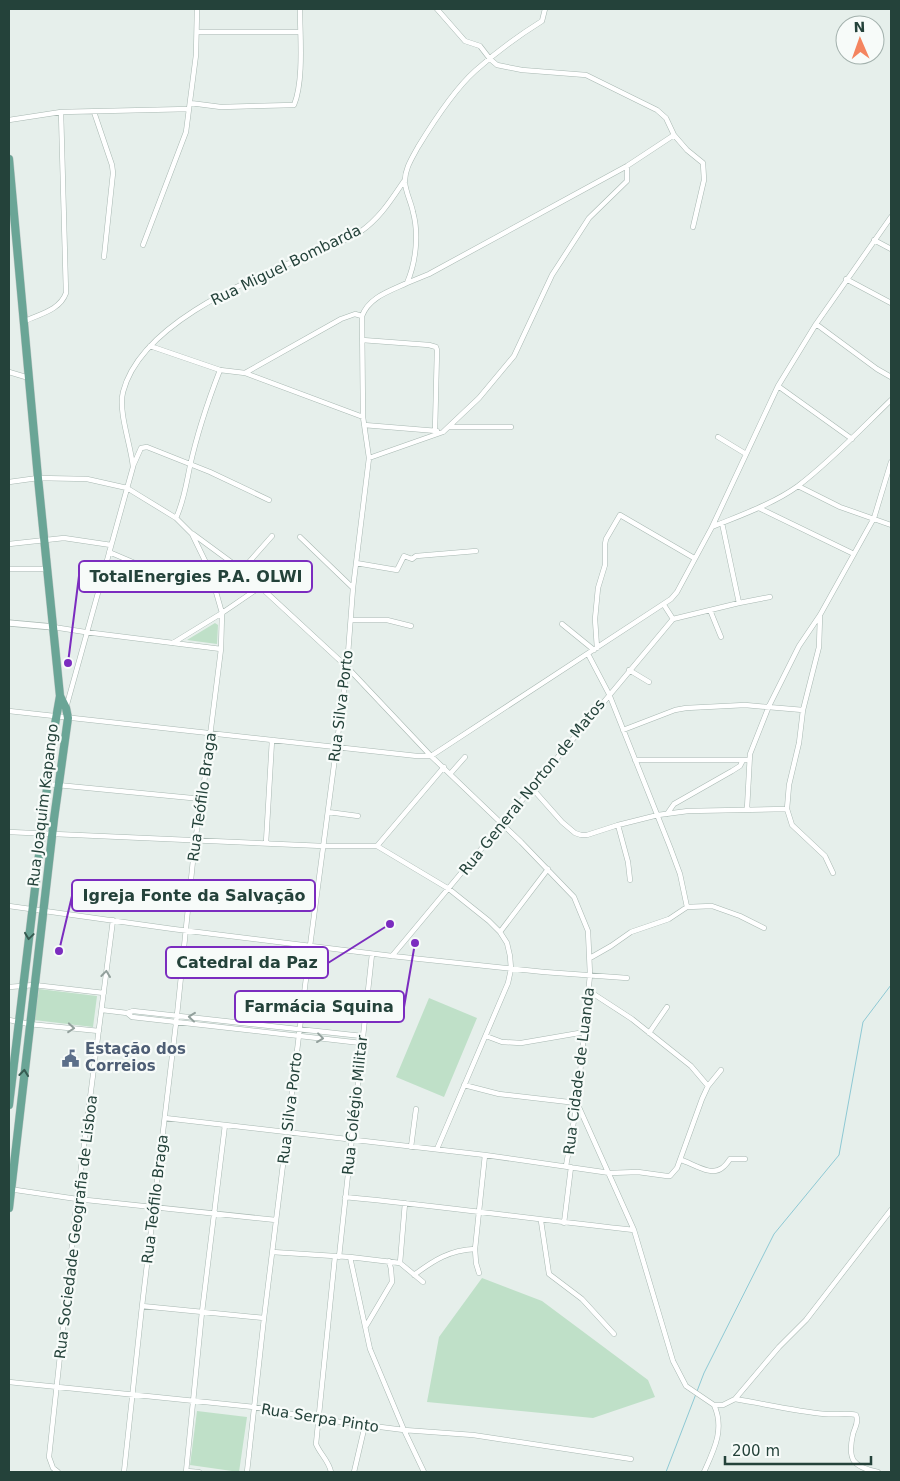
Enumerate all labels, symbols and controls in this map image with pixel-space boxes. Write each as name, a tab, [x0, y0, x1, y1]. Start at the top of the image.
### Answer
north arrow	[835, 15, 885, 65]
text: N	[853, 19, 866, 35]
street label: Rua Miguel Bombarda	[208, 221, 364, 309]
callout: TotalEnergies P.A. OLWI	[79, 561, 312, 592]
text: TotalEnergies P.A. OLWI	[89, 567, 303, 586]
street label: Rua Silva Porto	[325, 649, 357, 763]
street label: Rua General Norton de Matos	[455, 695, 609, 879]
street label: Rua Joaquim Kapango	[24, 722, 62, 888]
street label: Rua Teófilo Braga	[184, 731, 220, 863]
callout: Igreja Fonte da Salvação	[72, 880, 315, 911]
text: Igreja Fonte da Salvação	[83, 886, 305, 905]
one-way arrow	[24, 932, 35, 940]
callout: Catedral da Paz	[166, 947, 328, 978]
text: Catedral da Paz	[176, 953, 318, 972]
one-way arrow	[100, 969, 111, 977]
street label: Rua Cidade de Luanda	[560, 986, 598, 1156]
callout: Farmácia Squina	[235, 991, 404, 1022]
text: Farmácia Squina	[244, 997, 394, 1016]
one-way arrow	[188, 1012, 196, 1023]
one-way arrow	[68, 1022, 76, 1033]
one-way arrow	[316, 1032, 324, 1043]
street label: Rua Colégio Militar	[339, 1033, 371, 1176]
place label: Estação dos Correios	[85, 1040, 186, 1075]
public building icon: Estação dos Correios	[61, 1048, 81, 1068]
street label: Rua Silva Porto	[274, 1051, 306, 1165]
one-way arrow	[18, 1069, 29, 1077]
street label: Rua Sociedade Geografia de Lisboa	[51, 1094, 101, 1360]
street label: Rua Teófilo Braga	[138, 1133, 172, 1265]
street label: Rua Serpa Pinto	[260, 1400, 380, 1436]
scale bar	[725, 1434, 871, 1466]
text: 200 m	[732, 1442, 780, 1460]

